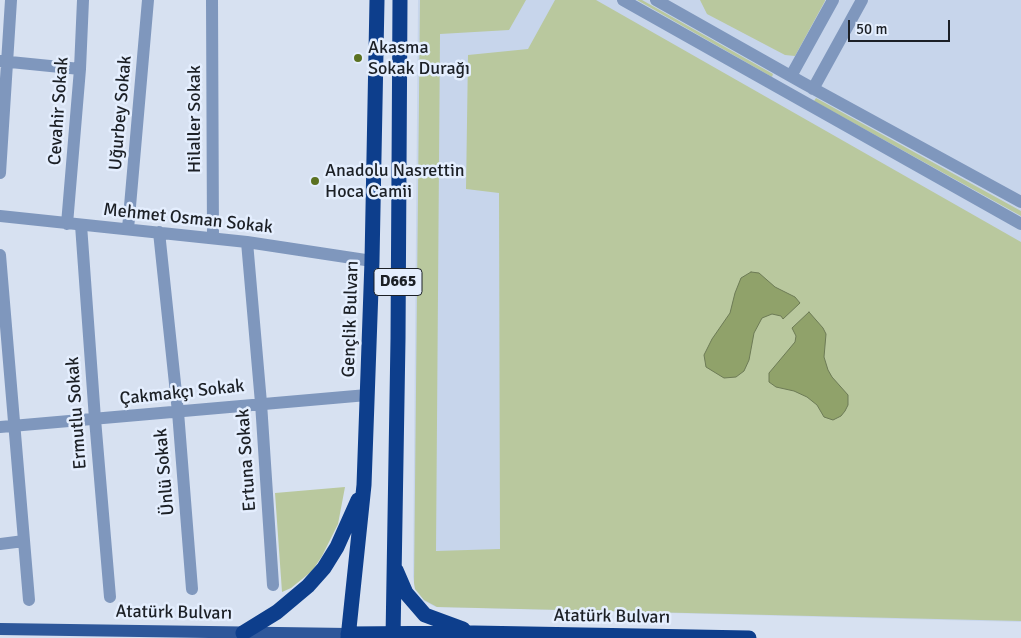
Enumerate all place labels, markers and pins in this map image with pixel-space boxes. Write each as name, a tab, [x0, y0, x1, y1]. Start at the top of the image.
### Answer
place label: Akasma Sokak Durağı	[368, 37, 470, 80]
marker: Akasma Sokak Durağı	[352, 52, 364, 64]
place label: Anadolu Nasrettin Hoca Camii	[325, 160, 465, 202]
marker: Anadolu Nasrettin Hoca Camii	[309, 175, 321, 187]

